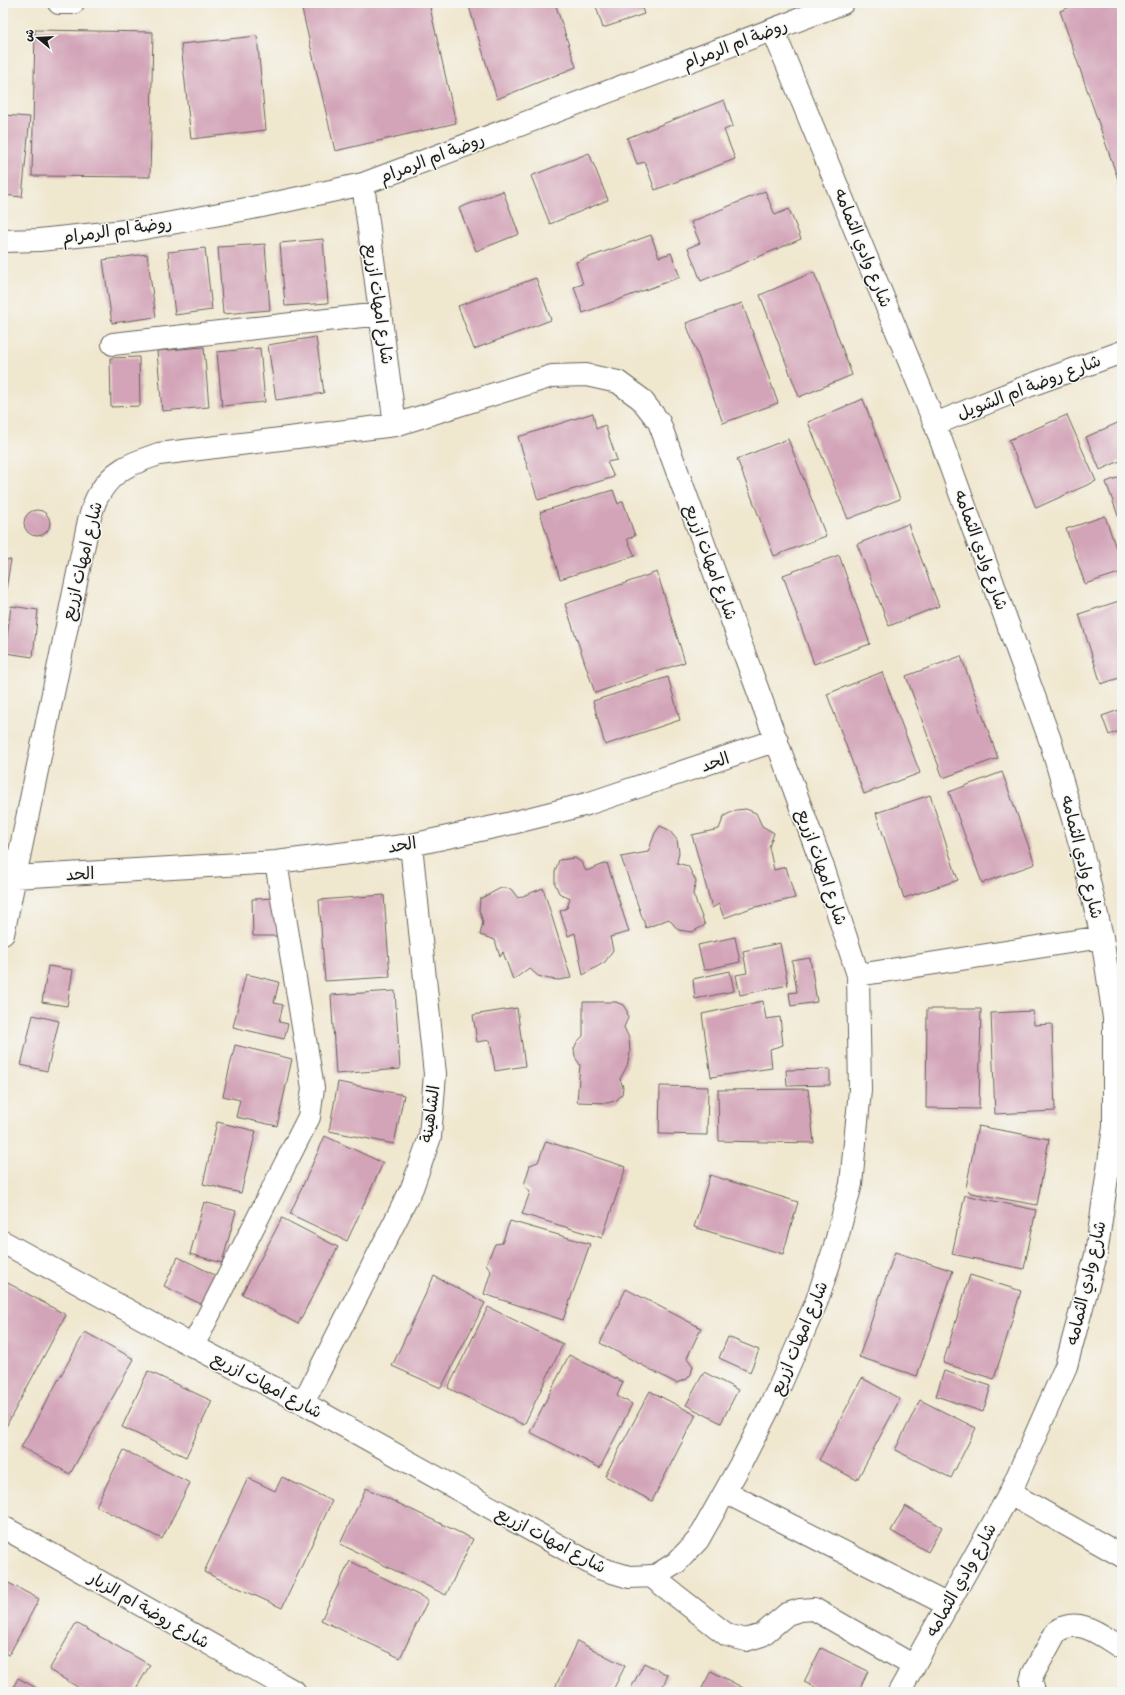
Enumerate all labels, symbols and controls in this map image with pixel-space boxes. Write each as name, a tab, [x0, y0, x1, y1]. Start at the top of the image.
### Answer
street label: روضة ام الرمرام	[680, 14, 791, 76]
north arrow	[18, 18, 58, 58]
text: ش	[20, 27, 37, 43]
street label: روضة ام الرمرام	[377, 128, 488, 190]
street label: شارع وادي الثمامه	[828, 185, 896, 311]
street label: روضة ام الرمرام	[61, 212, 174, 251]
street label: شارع امهات ازريع	[359, 242, 398, 366]
street label: شارع روضة ام الشويل	[954, 350, 1105, 426]
street label: شارع وادي الثمامه	[948, 487, 1013, 614]
street label: شارع امهات ازريع	[57, 499, 108, 623]
street label: شارع امهات ازريع	[679, 501, 742, 623]
street label: الحد	[698, 747, 732, 777]
street label: شارع وادي الثمامه	[1055, 793, 1108, 921]
street label: شارع امهات ازريع	[791, 806, 852, 928]
street label: الحد	[386, 832, 418, 858]
street label: الحد	[65, 863, 95, 885]
street label: الشاهينة	[416, 1084, 444, 1144]
street label: شارع وادي الثمامه	[1062, 1219, 1112, 1348]
street label: شارع امهات ازريع	[766, 1278, 833, 1399]
street label: شارع امهات ازريع	[208, 1347, 326, 1424]
street label: شارع امهات ازريع	[492, 1502, 610, 1579]
street label: شارع وادي الثمامه	[921, 1520, 1003, 1641]
street label: شارع روضة ام الزبار	[82, 1566, 213, 1655]

